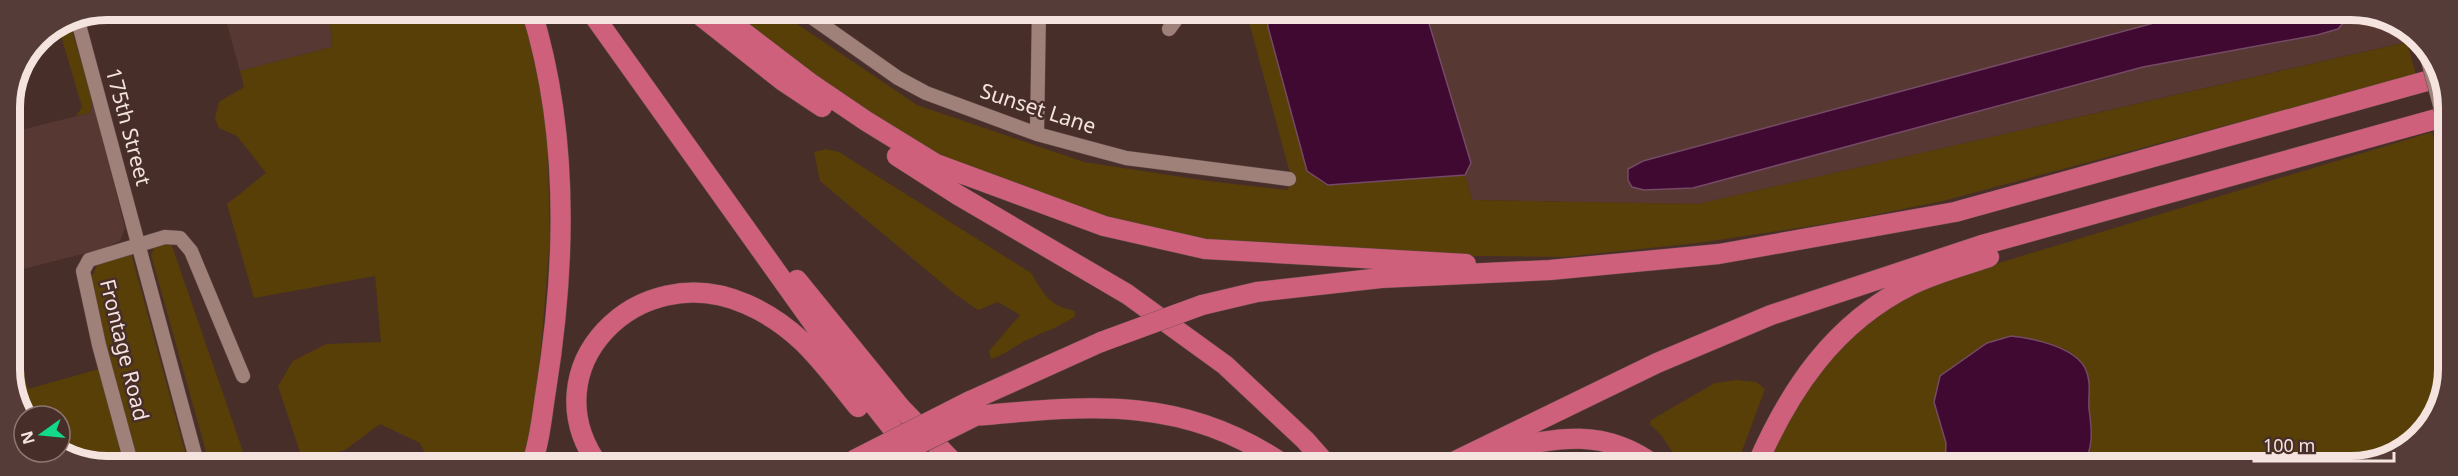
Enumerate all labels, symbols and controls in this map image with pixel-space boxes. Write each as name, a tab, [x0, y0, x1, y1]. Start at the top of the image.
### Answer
street label: 175th Street	[100, 65, 158, 189]
street label: Sunset Lane	[977, 76, 1100, 140]
street label: Frontage Road	[94, 276, 156, 423]
north arrow	[12, 404, 72, 464]
scale bar	[2254, 425, 2394, 463]
text: N	[15, 429, 40, 447]
text: 100 m	[2263, 433, 2315, 457]

